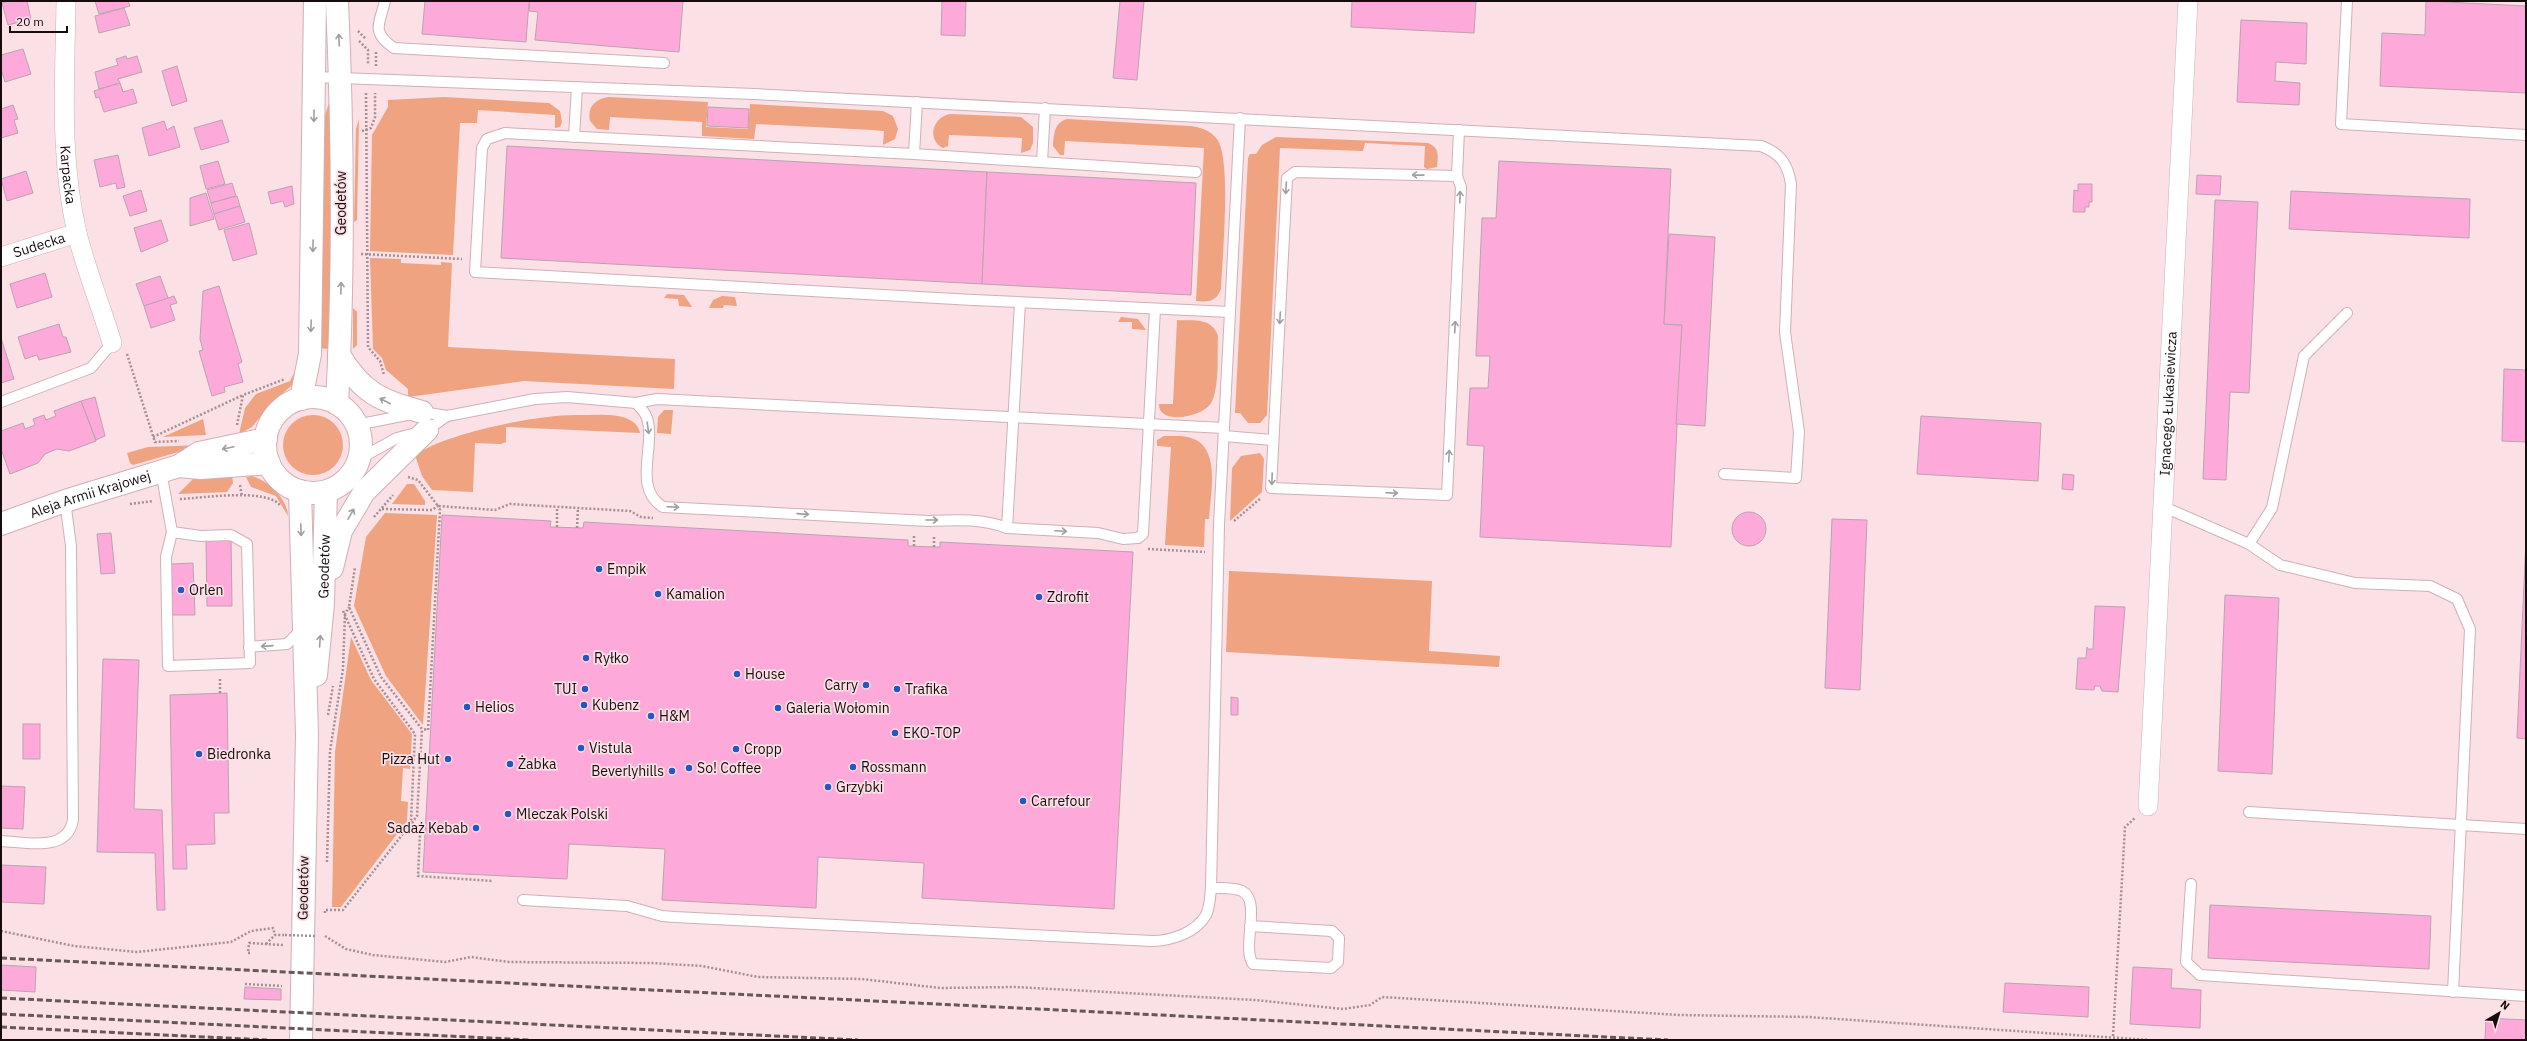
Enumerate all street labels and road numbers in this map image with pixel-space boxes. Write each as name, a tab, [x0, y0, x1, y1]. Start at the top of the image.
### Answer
street label: Karpacka	[56, 145, 80, 206]
street label: Geodetów	[332, 171, 350, 235]
street label: Sudecka	[11, 228, 68, 262]
street label: Ignacego Łukasiewicza	[2155, 330, 2181, 476]
street label: Aleja Armii Krajowej	[27, 466, 153, 522]
street label: Geodetów	[314, 534, 334, 599]
street label: Geodetów	[293, 855, 313, 920]

